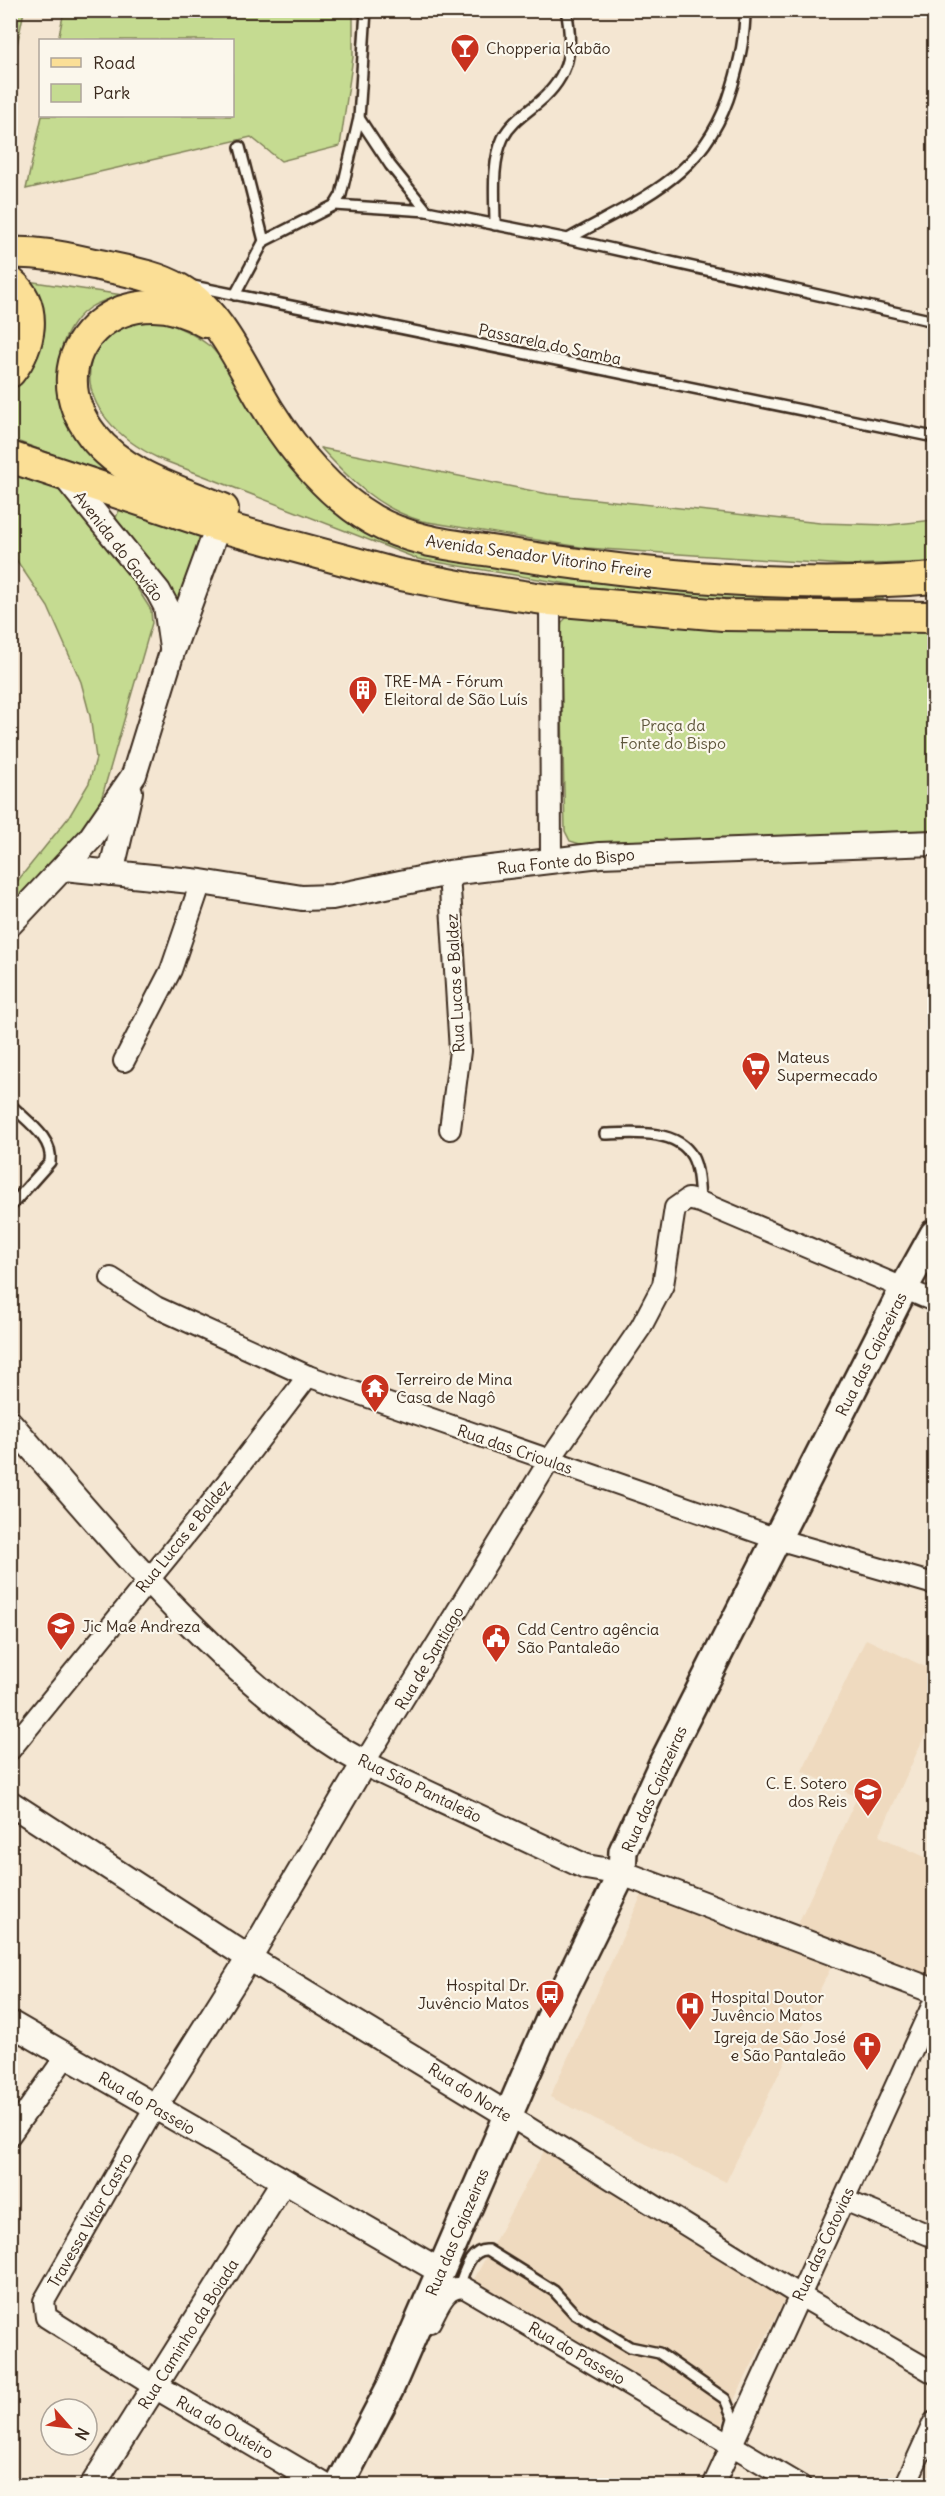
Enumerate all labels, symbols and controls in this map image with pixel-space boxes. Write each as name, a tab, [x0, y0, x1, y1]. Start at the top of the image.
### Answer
bar icon: Chopperia Kabão	[449, 32, 481, 74]
place label: Chopperia Kabão	[486, 38, 610, 58]
legend	[39, 39, 234, 117]
text: Road	[93, 51, 136, 74]
text: Park	[93, 81, 130, 104]
street label: Passarela do Samba	[477, 319, 623, 369]
street label: Avenida do Gavião	[70, 487, 168, 605]
street label: Avenida Senador Vitorino Freire	[425, 530, 653, 582]
place label: TRE-MA - Fórum Eleitoral de São Luís	[384, 671, 528, 709]
building icon: TRE-MA - Fórum Eleitoral de São Luís	[347, 674, 379, 716]
park label: Praça da Fonte do Bispo	[620, 715, 726, 753]
street label: Rua Fonte do Bispo	[496, 844, 636, 878]
street label: Rua Lucas e Baldez	[441, 912, 469, 1053]
place label: Mateus Supermecado	[777, 1047, 878, 1085]
supermarket icon: Mateus Supermecado	[740, 1050, 772, 1092]
street label: Rua das Cajazeiras	[831, 1289, 911, 1419]
place label: Terreiro de Mina Casa de Nagô	[396, 1369, 513, 1407]
temple icon: Terreiro de Mina Casa de Nagô	[359, 1372, 391, 1414]
street label: Rua das Crioulas	[455, 1420, 575, 1478]
street label: Rua Lucas e Baldez	[131, 1475, 235, 1597]
street label: Rua de Santiago	[390, 1603, 468, 1713]
school or university icon: Jic Mae Andreza	[45, 1610, 77, 1652]
place label: Jic Mae Andreza	[82, 1616, 200, 1636]
place label: Cdd Centro agência São Pantaleão	[517, 1619, 659, 1657]
public building icon: Cdd Centro agência São Pantaleão	[480, 1622, 512, 1664]
street label: Rua das Cajazeiras	[617, 1723, 691, 1855]
street label: Rua São Pantaleão	[355, 1749, 485, 1827]
place label: C. E. Sotero dos Reis	[766, 1773, 847, 1811]
school or university icon: C. E. Sotero dos Reis	[852, 1776, 884, 1818]
place label: Hospital Dr. Juvêncio Matos	[418, 1975, 529, 2013]
bus stop icon: Hospital Dr. Juvêncio Matos	[534, 1978, 566, 2020]
place label: Hospital Doutor Juvêncio Matos	[711, 1987, 824, 2025]
hospital icon: Hospital Doutor Juvêncio Matos	[674, 1990, 706, 2032]
place label: Igreja de São José e São Pantaleão	[714, 2027, 846, 2065]
church icon: Igreja de São José e São Pantaleão	[851, 2030, 883, 2072]
street label: Rua do Norte	[425, 2058, 515, 2126]
street label: Rua do Passeio	[95, 2067, 199, 2139]
street label: Travessa Vitor Castro	[43, 2149, 137, 2291]
street label: Rua das Cajazeiras	[421, 2165, 493, 2299]
street label: Rua das Cotovias	[788, 2184, 858, 2304]
street label: Rua Caminho da Boiada	[133, 2255, 243, 2413]
street label: Rua do Passeio	[525, 2317, 629, 2389]
street label: Rua do Outeiro	[173, 2391, 277, 2463]
north arrow	[39, 2397, 99, 2457]
text: N	[71, 2424, 94, 2444]

